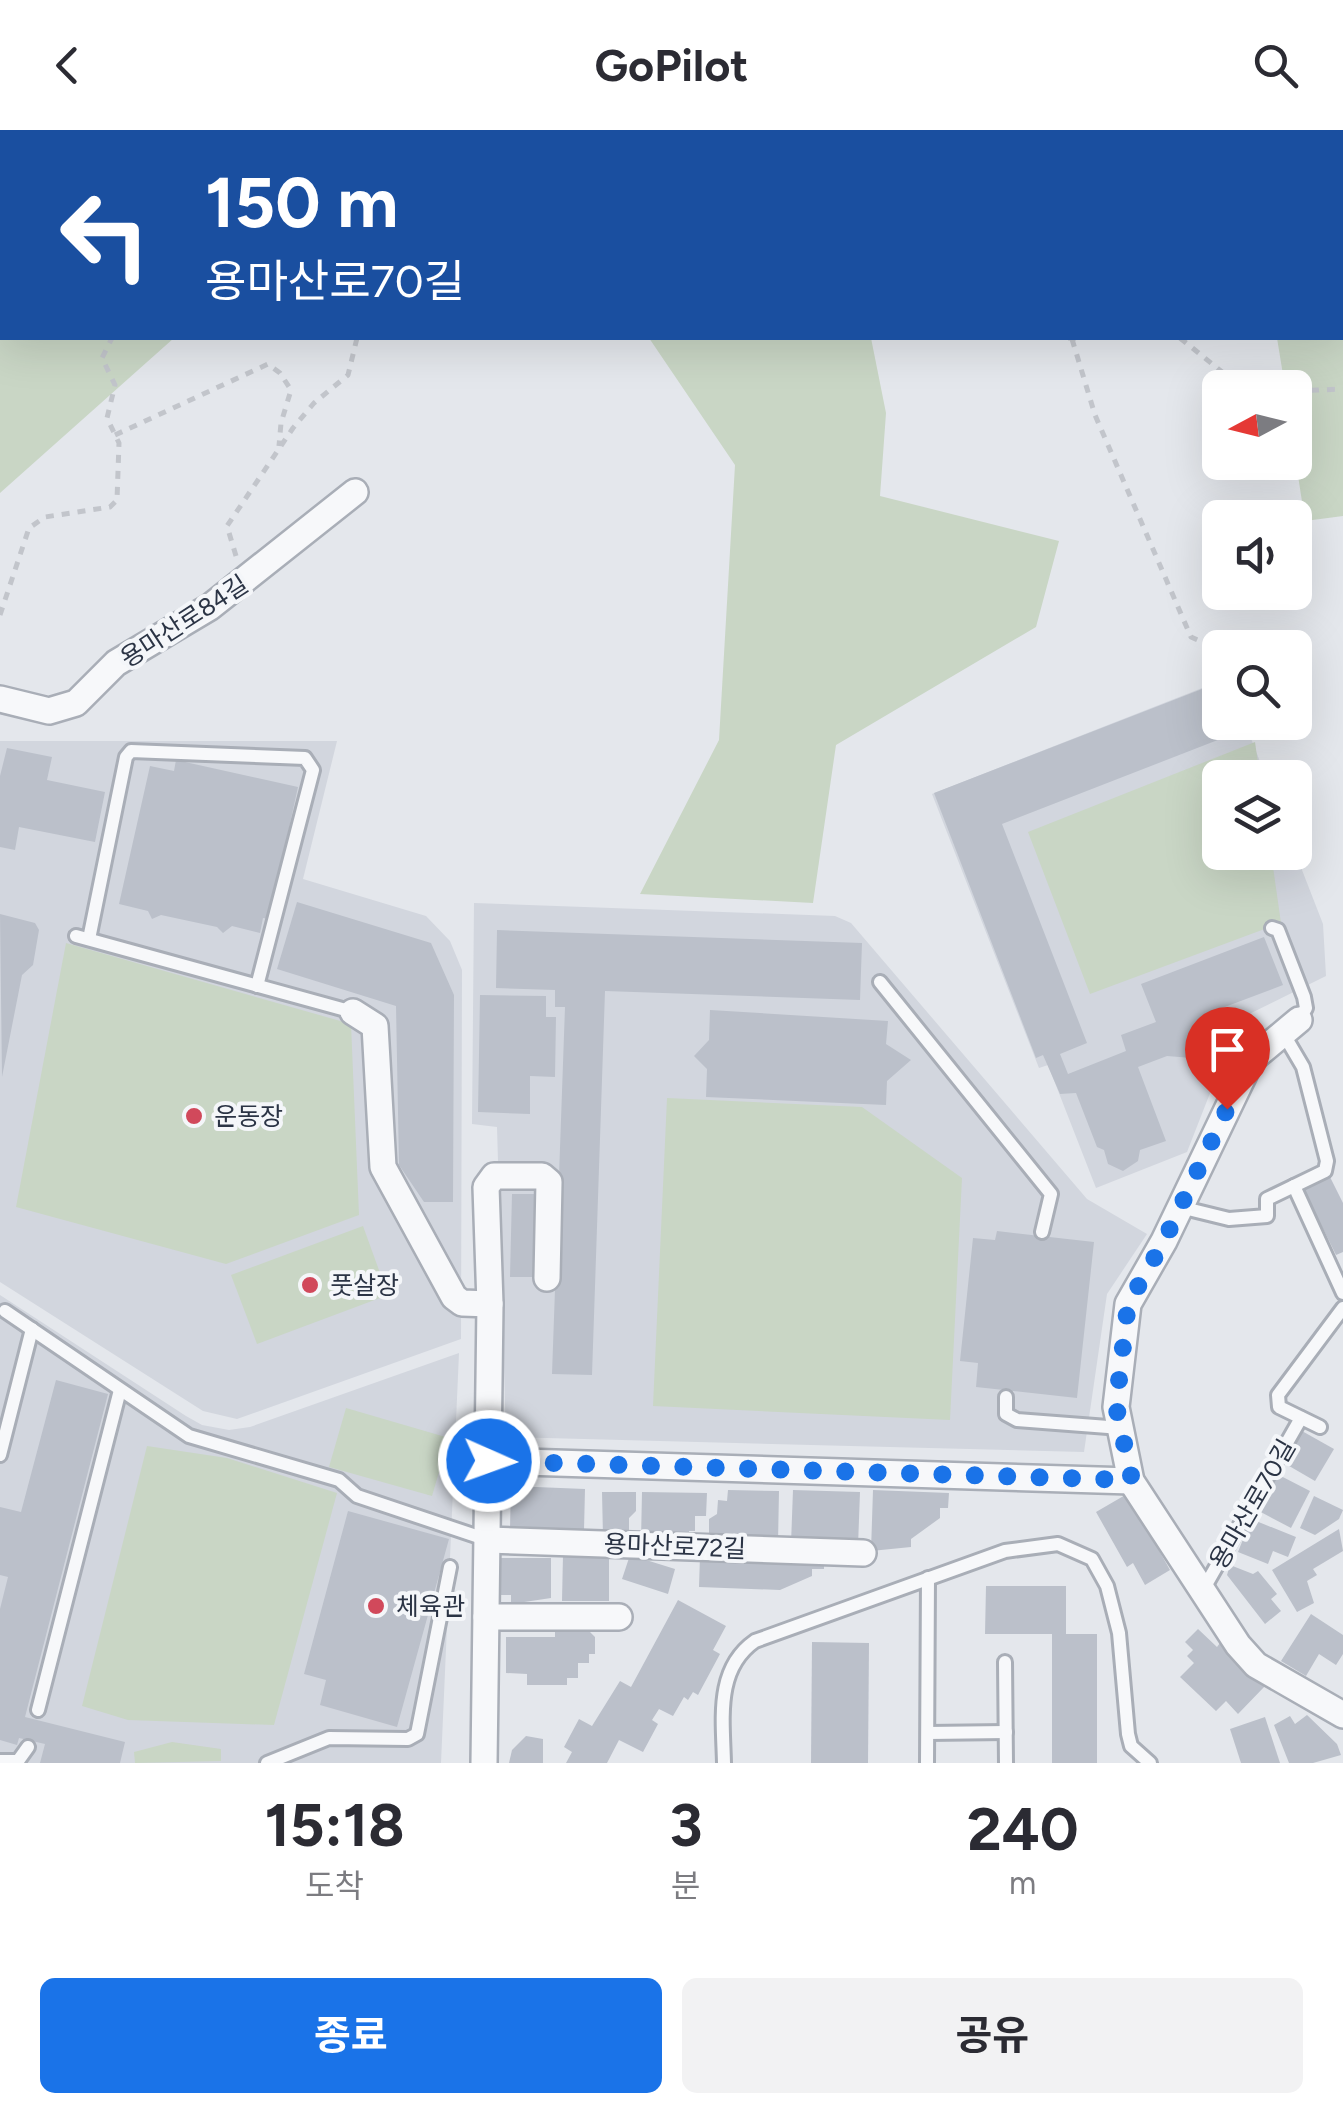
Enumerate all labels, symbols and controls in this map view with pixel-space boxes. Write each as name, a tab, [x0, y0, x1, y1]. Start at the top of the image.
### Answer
icon: back	[40, 38, 95, 93]
text: GoPilot	[595, 38, 748, 92]
icon: search	[1248, 38, 1303, 93]
text: 150 m	[205, 160, 398, 245]
icon: left	[40, 170, 170, 300]
text: 용마산로70길	[205, 254, 465, 308]
north arrow	[1202, 370, 1312, 480]
map controls	[1202, 370, 1312, 870]
button: sound	[1202, 500, 1312, 610]
street label: 용마산로84길	[115, 569, 253, 673]
button: search	[1202, 630, 1312, 740]
button: layers	[1202, 760, 1312, 870]
pin	[1185, 1007, 1270, 1110]
icon: arrive	[1200, 1022, 1255, 1077]
place label: 운동장	[214, 1101, 283, 1131]
marker: 운동장	[183, 1105, 205, 1127]
place label: 풋살장	[330, 1270, 399, 1300]
marker: 풋살장	[299, 1274, 321, 1296]
position arrow	[437, 1409, 541, 1513]
street label: 용마산로70길	[1203, 1434, 1301, 1574]
street label: 용마산로72길	[603, 1529, 747, 1563]
place label: 체육관	[396, 1591, 465, 1621]
marker: 체육관	[365, 1595, 387, 1617]
text: 15:18	[264, 1789, 405, 1861]
text: 3	[669, 1789, 703, 1861]
text: 240	[967, 1793, 1079, 1865]
text: m	[1009, 1864, 1036, 1902]
text: 도착	[305, 1867, 364, 1905]
text: 분	[671, 1867, 701, 1905]
button: 종료	[40, 1978, 662, 2093]
button: 공유	[682, 1978, 1303, 2093]

